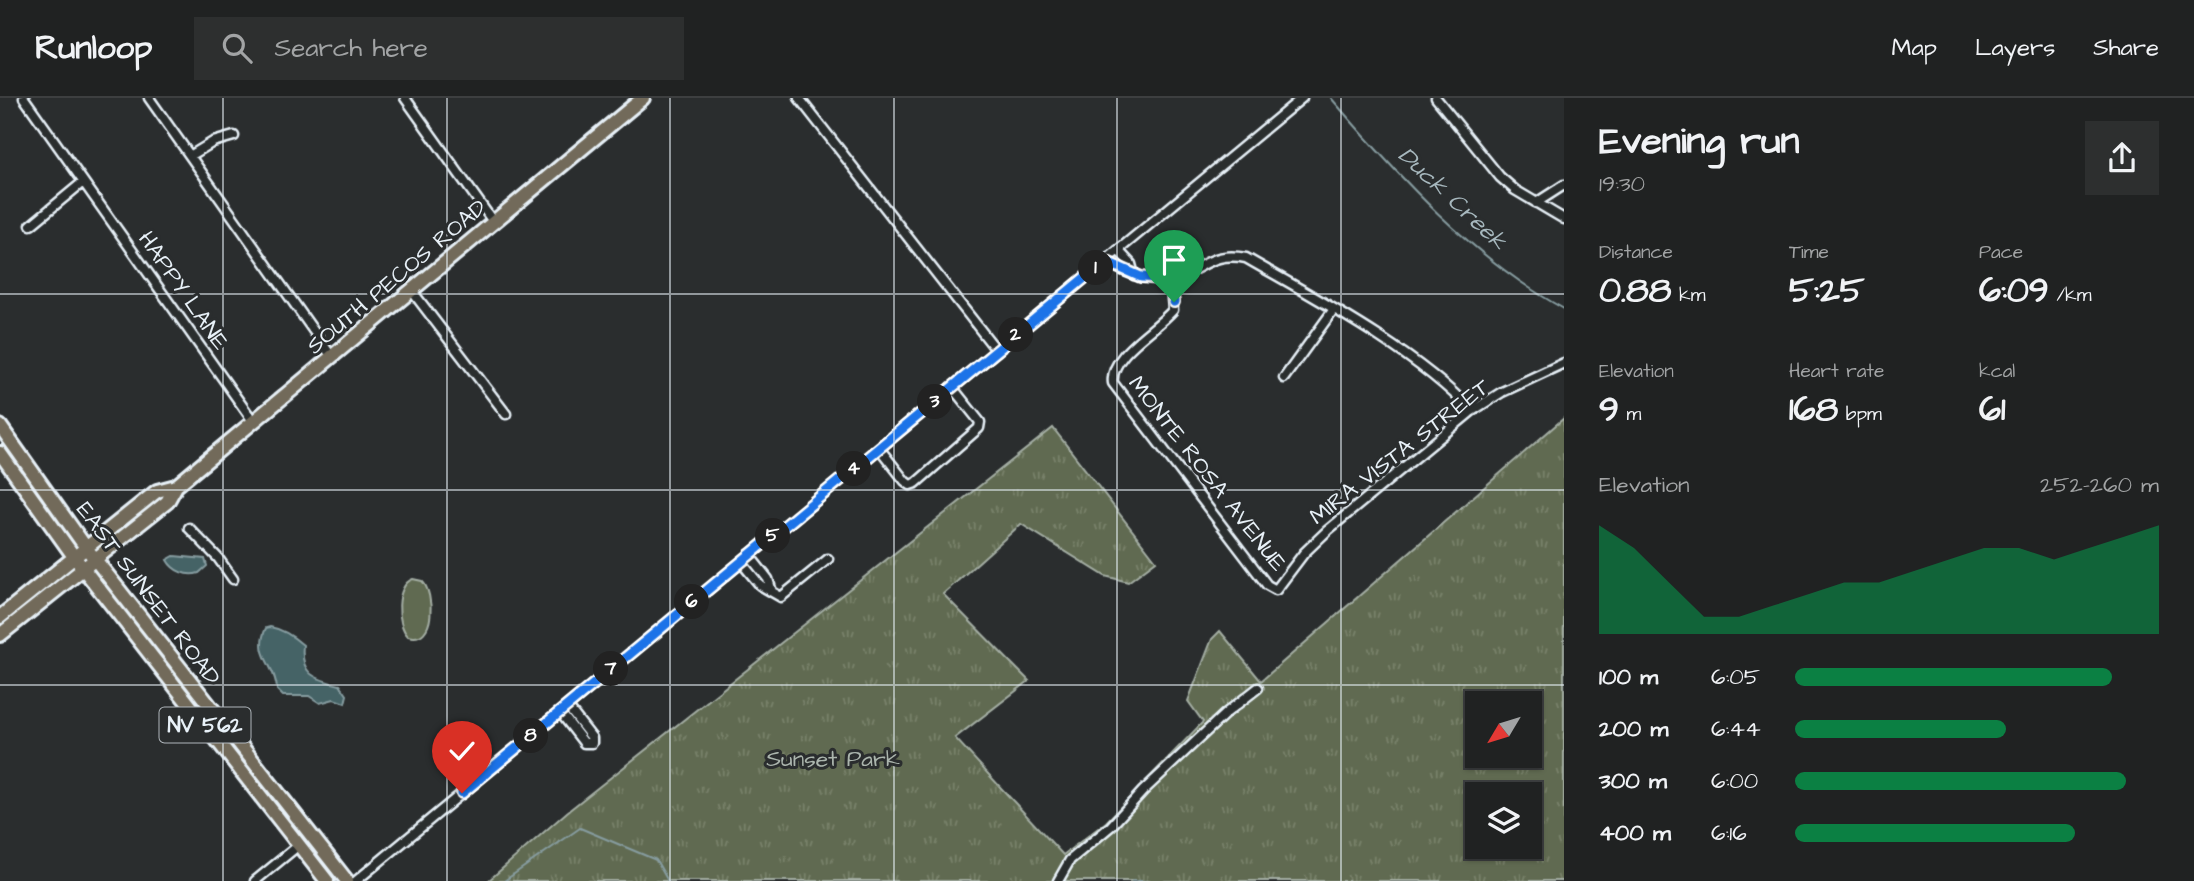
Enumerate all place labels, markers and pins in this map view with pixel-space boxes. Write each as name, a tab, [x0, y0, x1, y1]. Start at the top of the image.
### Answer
pin	[1144, 230, 1204, 302]
pin: 1	[1078, 250, 1114, 286]
pin: 2	[998, 317, 1034, 352]
pin: 3	[918, 384, 953, 420]
pin: 4	[836, 452, 872, 486]
pin: 5	[756, 518, 790, 554]
pin: 6	[674, 584, 710, 620]
pin: 7	[594, 652, 628, 686]
pin: 8	[514, 718, 548, 754]
pin	[432, 721, 492, 793]

